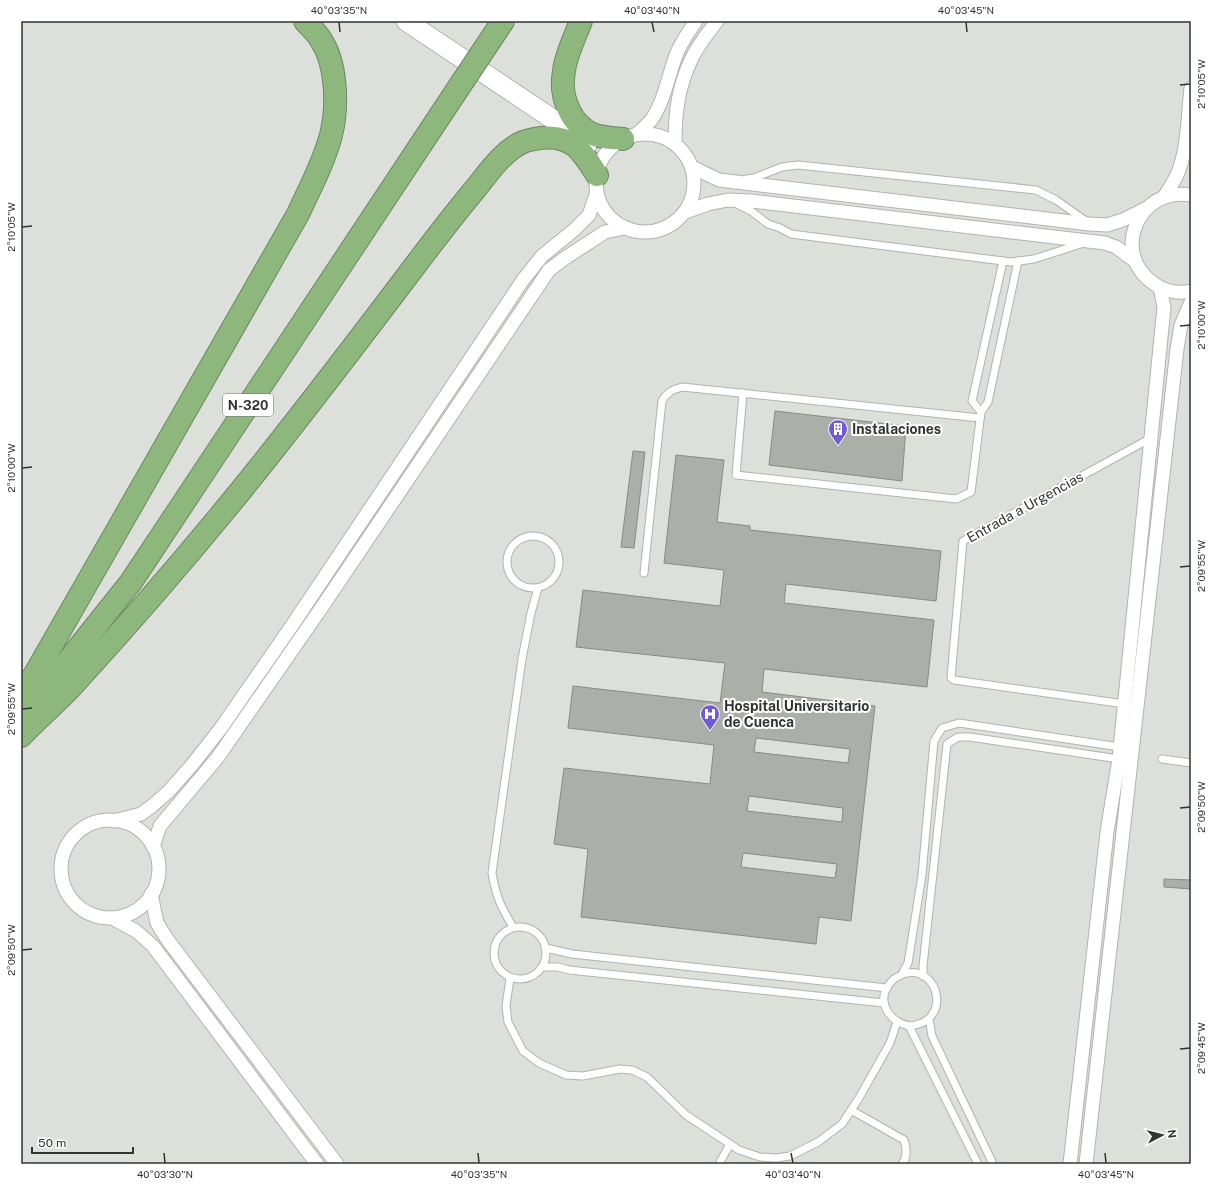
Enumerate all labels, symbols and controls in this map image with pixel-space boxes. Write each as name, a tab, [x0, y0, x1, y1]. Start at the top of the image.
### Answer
text: 40°03'35"N	[311, 4, 367, 16]
text: 40°03'40"N	[624, 4, 680, 16]
text: 40°03'45"N	[938, 4, 994, 16]
text: 2°10'05"W	[1195, 59, 1207, 109]
text: 2°10'05"W	[5, 202, 17, 252]
text: 2°10'00"W	[1195, 300, 1207, 350]
road number: N-320	[223, 394, 273, 416]
building icon: Instalaciones	[827, 418, 849, 446]
place label: Instalaciones	[852, 421, 941, 437]
text: 2°10'00"W	[5, 443, 17, 493]
street label: Entrada a Urgencias	[964, 468, 1086, 546]
text: 2°09'55"W	[1195, 540, 1207, 592]
text: 2°09'55"W	[5, 683, 17, 735]
place label: Hospital Universitario de Cuenca	[724, 698, 869, 730]
hospital icon: Hospital Universitario de Cuenca	[699, 703, 721, 731]
text: 2°09'50"W	[1195, 781, 1207, 833]
text: 2°09'50"W	[5, 924, 17, 976]
text: 2°09'45"W	[1195, 1022, 1207, 1074]
north arrow	[1142, 1115, 1182, 1155]
scale bar	[32, 1129, 133, 1155]
text: N	[1165, 1129, 1178, 1139]
text: 50 m	[38, 1136, 66, 1150]
text: 40°03'30"N	[137, 1168, 193, 1180]
text: 40°03'35"N	[451, 1168, 507, 1180]
text: 40°03'40"N	[765, 1168, 821, 1180]
text: 40°03'45"N	[1078, 1168, 1134, 1180]

